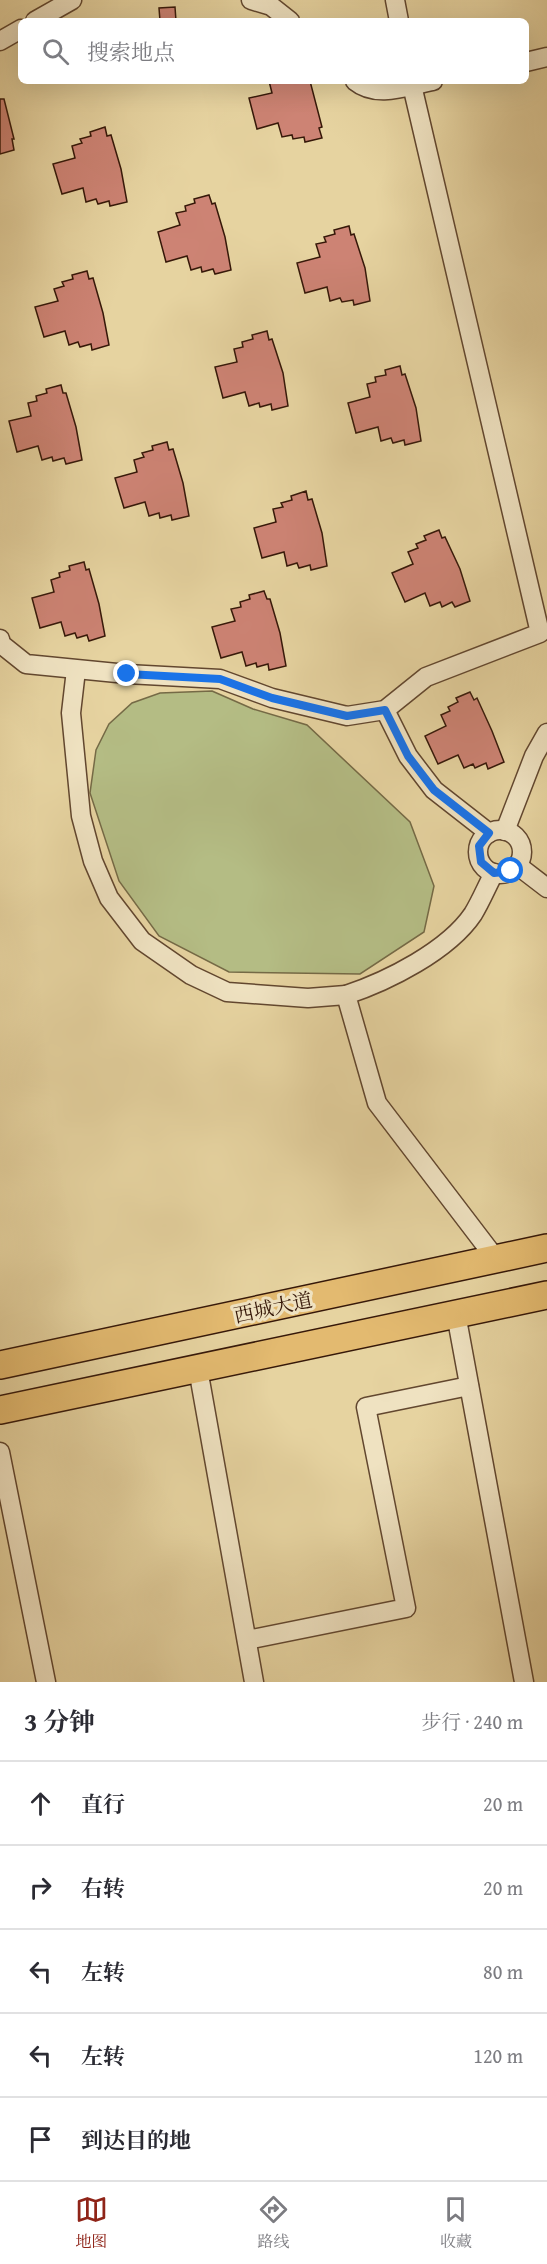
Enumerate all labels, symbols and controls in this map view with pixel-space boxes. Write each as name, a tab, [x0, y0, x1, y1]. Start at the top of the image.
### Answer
search box	[18, 18, 529, 84]
icon: search	[39, 35, 72, 68]
text: 搜索地点	[87, 36, 175, 68]
route end	[113, 660, 139, 686]
route start	[497, 857, 523, 883]
street label: 西城大道	[231, 1285, 315, 1329]
text: 3 分钟	[24, 1702, 95, 1741]
text: 步行 · 240 m	[421, 1707, 523, 1736]
icon: ahead	[24, 1787, 57, 1820]
text: 直行	[81, 1788, 125, 1820]
text: 20 m	[483, 1789, 523, 1818]
icon: right	[24, 1871, 57, 1904]
text: 右转	[81, 1872, 125, 1904]
text: 20 m	[483, 1873, 523, 1902]
icon: left	[24, 1955, 57, 1988]
text: 左转	[81, 1956, 125, 1988]
text: 80 m	[483, 1957, 523, 1986]
icon: left	[24, 2039, 57, 2072]
text: 左转	[81, 2040, 125, 2072]
text: 120 m	[473, 2041, 523, 2070]
icon: arrive	[24, 2123, 57, 2156]
text: 到达目的地	[81, 2124, 191, 2156]
tab: 地图	[75, 2193, 108, 2253]
tab: 路线	[257, 2193, 290, 2253]
tab: 收藏	[439, 2193, 472, 2253]

